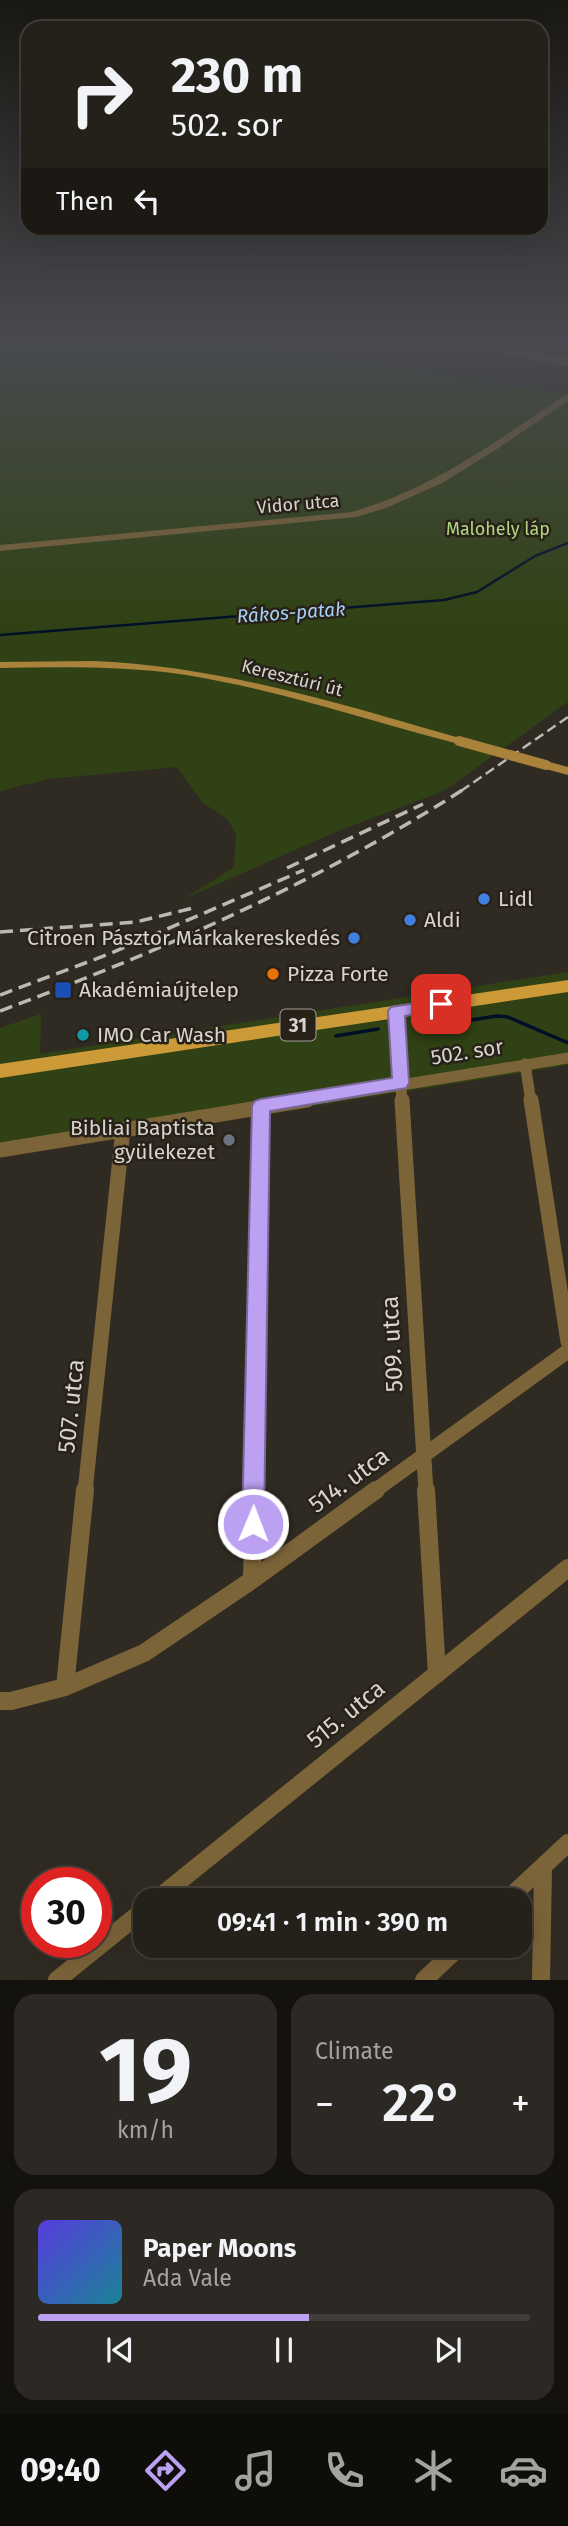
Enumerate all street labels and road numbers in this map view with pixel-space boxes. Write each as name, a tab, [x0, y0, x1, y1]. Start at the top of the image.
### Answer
street label: Vidor utca	[256, 489, 340, 519]
street label: Keresztúri út	[239, 655, 345, 701]
road number: 31	[280, 1009, 316, 1040]
street label: 502. sor	[429, 1033, 505, 1071]
street label: 509. utca	[375, 1295, 409, 1393]
street label: 507. utca	[52, 1358, 90, 1454]
street label: 514. utca	[303, 1441, 395, 1519]
street label: 515. utca	[301, 1674, 391, 1754]

